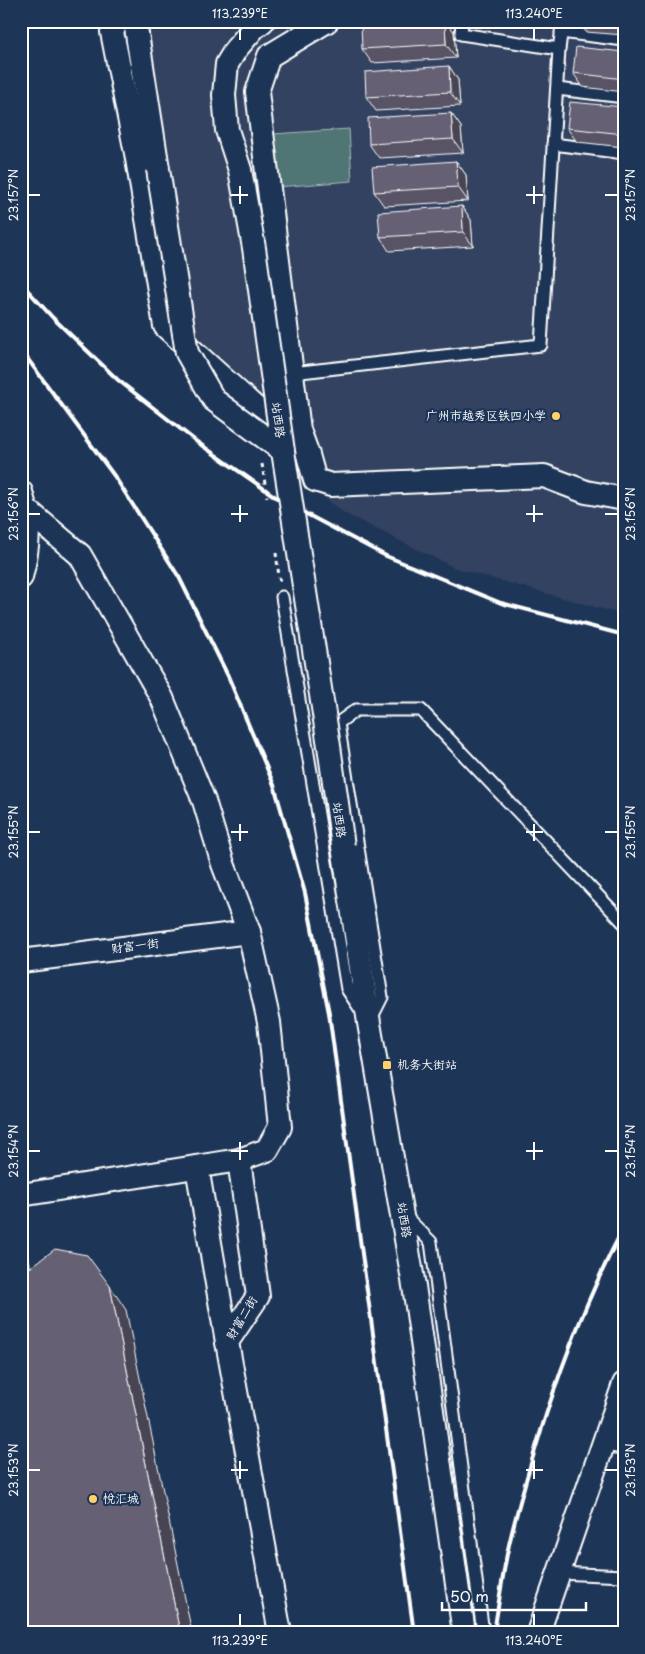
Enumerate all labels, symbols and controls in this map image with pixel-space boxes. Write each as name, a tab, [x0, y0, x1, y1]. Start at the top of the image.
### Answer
text: 113.239°E	[212, 4, 268, 22]
text: 113.240°E	[505, 4, 563, 22]
text: 23.157°N	[4, 169, 22, 221]
text: 23.157°N	[621, 169, 639, 221]
street label: 站西路	[268, 401, 290, 439]
place label: 广州市越秀区铁四小学	[426, 406, 546, 424]
marker: 广州市越秀区铁四小学	[550, 410, 562, 422]
text: 23.156°N	[4, 487, 22, 541]
text: 23.156°N	[621, 487, 639, 541]
street label: 站西路	[329, 801, 351, 839]
text: 23.155°N	[4, 805, 22, 859]
text: 23.155°N	[621, 805, 639, 859]
street label: 财富一街	[110, 933, 160, 957]
place label: 机务大街站	[397, 1055, 457, 1073]
marker: 机务大街站	[381, 1059, 393, 1071]
text: 23.154°N	[4, 1124, 22, 1178]
text: 23.154°N	[621, 1124, 639, 1178]
street label: 站西路	[393, 1201, 417, 1239]
street label: 财富二街	[221, 1292, 261, 1343]
text: 23.153°N	[4, 1443, 22, 1497]
text: 23.153°N	[621, 1443, 639, 1497]
place label: 悦汇城	[103, 1489, 139, 1507]
marker: 悦汇城	[87, 1493, 99, 1505]
scale bar	[442, 1579, 586, 1611]
text: 50 m	[450, 1584, 489, 1607]
text: 113.239°E	[212, 1631, 268, 1649]
text: 113.240°E	[505, 1631, 563, 1649]

